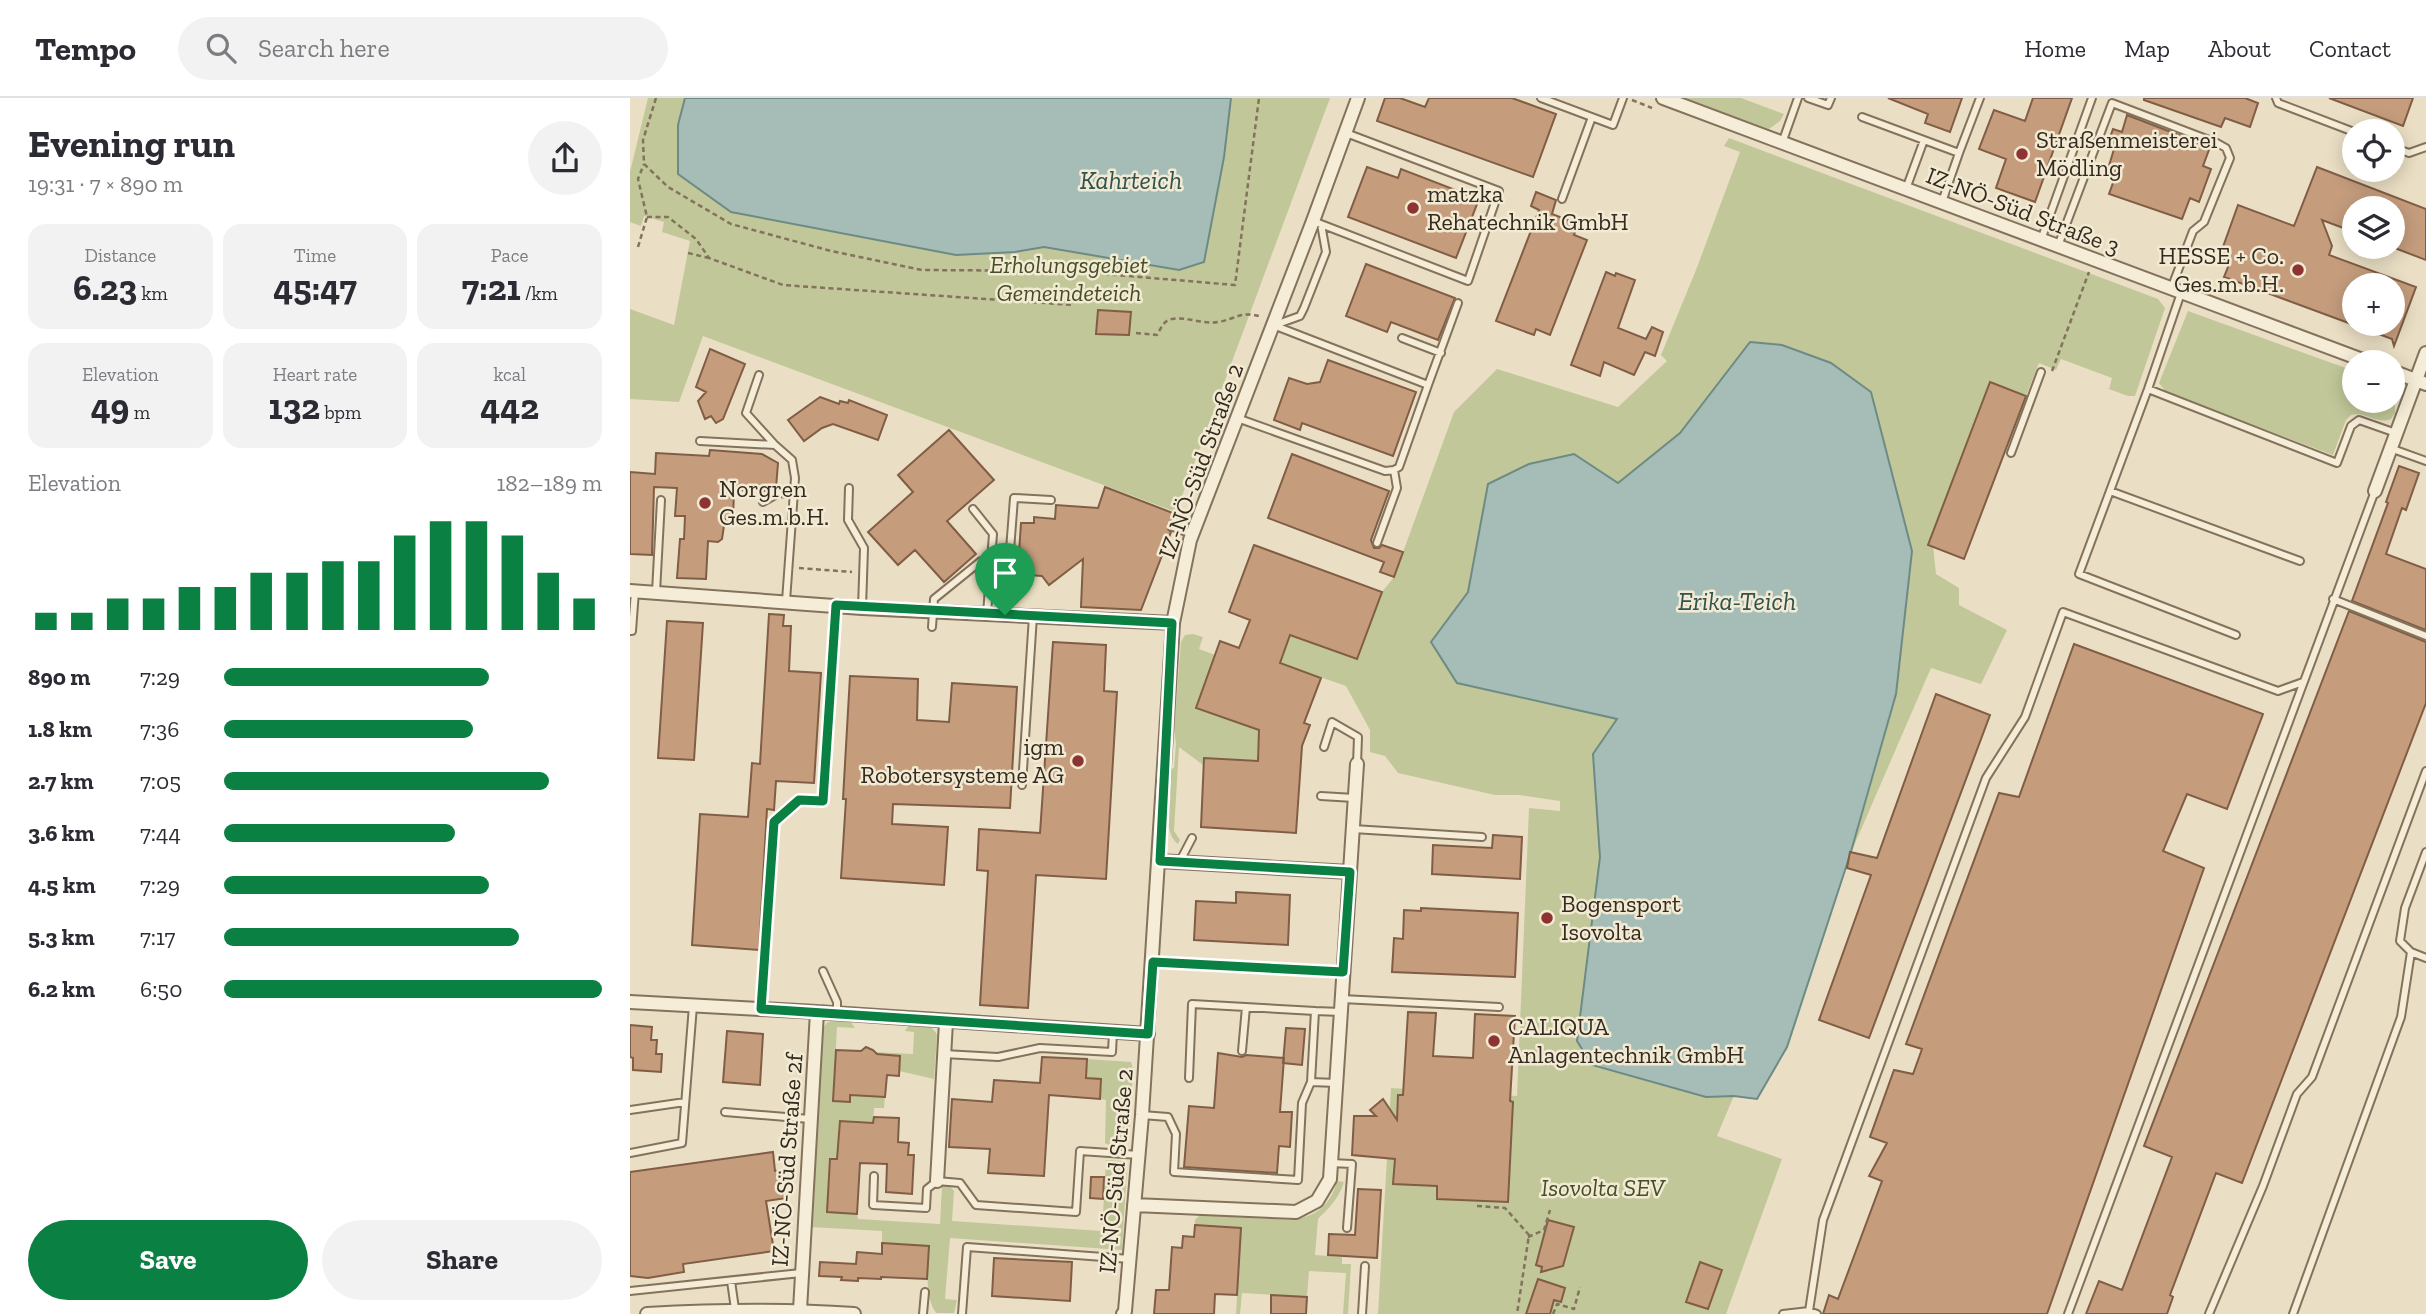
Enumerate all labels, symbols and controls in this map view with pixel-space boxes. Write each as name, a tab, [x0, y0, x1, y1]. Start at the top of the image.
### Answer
search box	[178, 17, 668, 80]
text: Tempo	[35, 29, 136, 68]
icon: search	[202, 29, 240, 67]
text: Search here	[258, 32, 390, 64]
text: Home	[2024, 34, 2086, 63]
text: Map	[2124, 34, 2170, 63]
text: About	[2208, 34, 2271, 63]
text: Contact	[2309, 34, 2391, 63]
map controls	[2342, 119, 2405, 413]
button: locate	[2342, 119, 2405, 182]
text: Evening run	[28, 121, 235, 167]
button: share	[528, 121, 602, 195]
place label: Straßenmeisterei Mödling	[2036, 125, 2218, 182]
marker: Straßenmeisterei Mödling	[2014, 146, 2030, 162]
street label: IZ-NÖ-Süd Straße 3	[1922, 160, 2124, 261]
water label: Kahrteich	[1080, 164, 1182, 196]
text: 19:31 · 7 × 890 m	[28, 170, 183, 198]
place label: matzka Rehatechnik GmbH	[1427, 179, 1629, 236]
button: layers	[2342, 196, 2405, 259]
marker: matzka Rehatechnik GmbH	[1405, 200, 1421, 216]
place label: HESSE + Co. Ges.m.b.H.	[2158, 241, 2284, 298]
text: Distance	[84, 244, 156, 267]
text: Time	[294, 244, 336, 267]
text: Pace	[491, 244, 529, 267]
park label: Erholungsgebiet Gemeindeteich	[990, 250, 1148, 307]
marker: HESSE + Co. Ges.m.b.H.	[2290, 262, 2306, 278]
text: 6.23	[73, 267, 137, 309]
text: 45:47	[273, 267, 357, 309]
text: 7:21	[462, 267, 521, 309]
button: +	[2342, 273, 2405, 336]
text: km	[137, 282, 168, 305]
text: /km	[521, 282, 558, 305]
button: −	[2342, 350, 2405, 413]
street label: IZ-NÖ-Süd Straße 2	[1152, 359, 1249, 562]
text: Elevation	[82, 363, 159, 386]
text: Heart rate	[273, 363, 357, 386]
text: kcal	[493, 363, 526, 386]
text: 49	[91, 386, 129, 428]
text: 132	[269, 386, 320, 428]
text: 442	[480, 386, 539, 428]
text: m	[129, 401, 150, 424]
text: bpm	[320, 401, 361, 424]
text: Elevation	[28, 469, 121, 497]
text: 182–189 m	[497, 469, 602, 497]
place label: Norgren Ges.m.b.H.	[719, 474, 829, 531]
marker: Norgren Ges.m.b.H.	[697, 495, 713, 511]
pin	[975, 543, 1035, 615]
icon: arrive	[986, 554, 1024, 592]
water label: Erika-Teich	[1678, 585, 1796, 617]
text: 890 m	[28, 663, 90, 691]
text: 7:29	[140, 663, 180, 691]
text: 1.8 km	[28, 715, 92, 743]
text: 7:36	[140, 715, 179, 743]
place label: igm Robotersysteme AG	[860, 732, 1064, 789]
marker: igm Robotersysteme AG	[1070, 753, 1086, 769]
text: 2.7 km	[28, 767, 94, 795]
text: 7:05	[140, 767, 181, 795]
text: 3.6 km	[28, 819, 95, 847]
text: 7:44	[140, 819, 181, 847]
text: 4.5 km	[28, 871, 96, 899]
text: 7:29	[140, 871, 180, 899]
place label: Bogensport Isovolta	[1561, 889, 1681, 946]
marker: Bogensport Isovolta	[1539, 910, 1555, 926]
text: 5.3 km	[28, 923, 95, 951]
text: 7:17	[140, 923, 175, 951]
text: 6.2 km	[28, 975, 95, 1003]
text: 6:50	[140, 975, 182, 1003]
place label: CALIQUA Anlagentechnik GmbH	[1508, 1012, 1744, 1069]
marker: CALIQUA Anlagentechnik GmbH	[1486, 1033, 1502, 1049]
street label: IZ-NÖ-Süd Straße 2f	[765, 1050, 809, 1267]
street label: IZ-NÖ-Süd Straße 2	[1092, 1067, 1139, 1275]
park label: Isovolta SEV	[1541, 1173, 1667, 1202]
button: Save	[28, 1220, 308, 1300]
button: Share	[322, 1220, 602, 1300]

